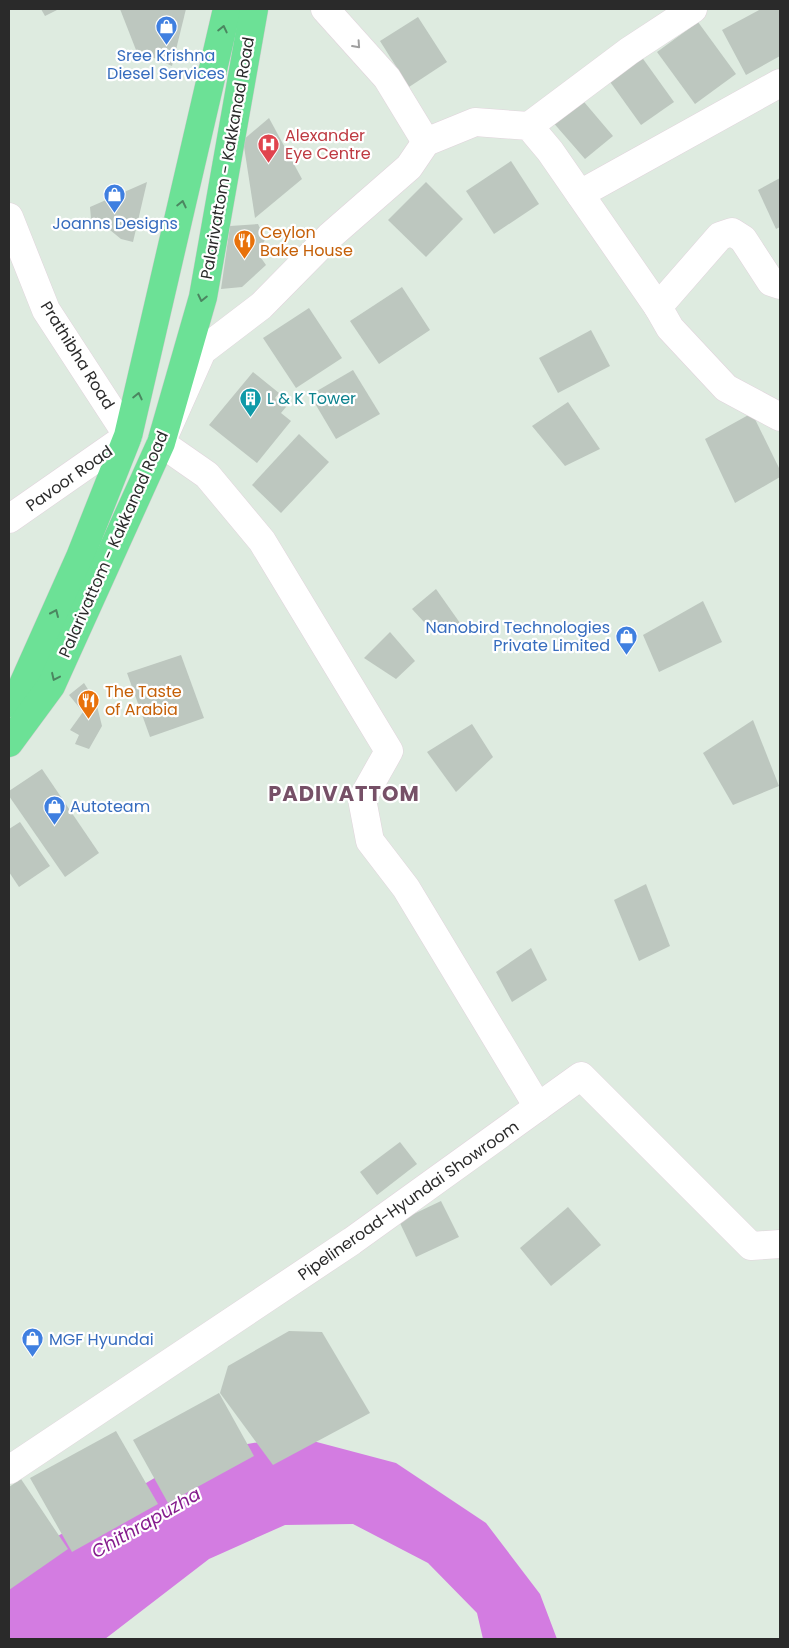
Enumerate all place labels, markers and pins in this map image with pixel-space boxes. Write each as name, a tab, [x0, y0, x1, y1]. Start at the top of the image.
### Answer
shop icon: Sree Krishna Diesel Services	[154, 14, 178, 45]
place label: Sree Krishna Diesel Services	[107, 44, 225, 85]
place label: Alexander Eye Centre	[285, 124, 371, 165]
hospital icon: Alexander Eye Centre	[257, 132, 281, 163]
shop icon: Joanns Designs	[103, 182, 127, 213]
place label: Joanns Designs	[52, 212, 178, 235]
place label: Ceylon Bake House	[260, 221, 353, 262]
restaurant icon: Ceylon Bake House	[232, 229, 256, 260]
building icon: L & K Tower	[239, 386, 263, 417]
place label: L & K Tower	[267, 387, 356, 410]
place label: Nanobird Technologies Private Limited	[425, 616, 610, 657]
shop icon: Nanobird Technologies Private Limited	[614, 624, 638, 655]
place label: The Taste of Arabia	[105, 680, 182, 721]
restaurant icon: The Taste of Arabia	[77, 688, 101, 719]
shop icon: Autoteam	[42, 794, 66, 825]
place label: Autoteam	[70, 795, 150, 818]
shop icon: MGF Hyundai	[21, 1327, 45, 1358]
place label: MGF Hyundai	[49, 1328, 154, 1351]

